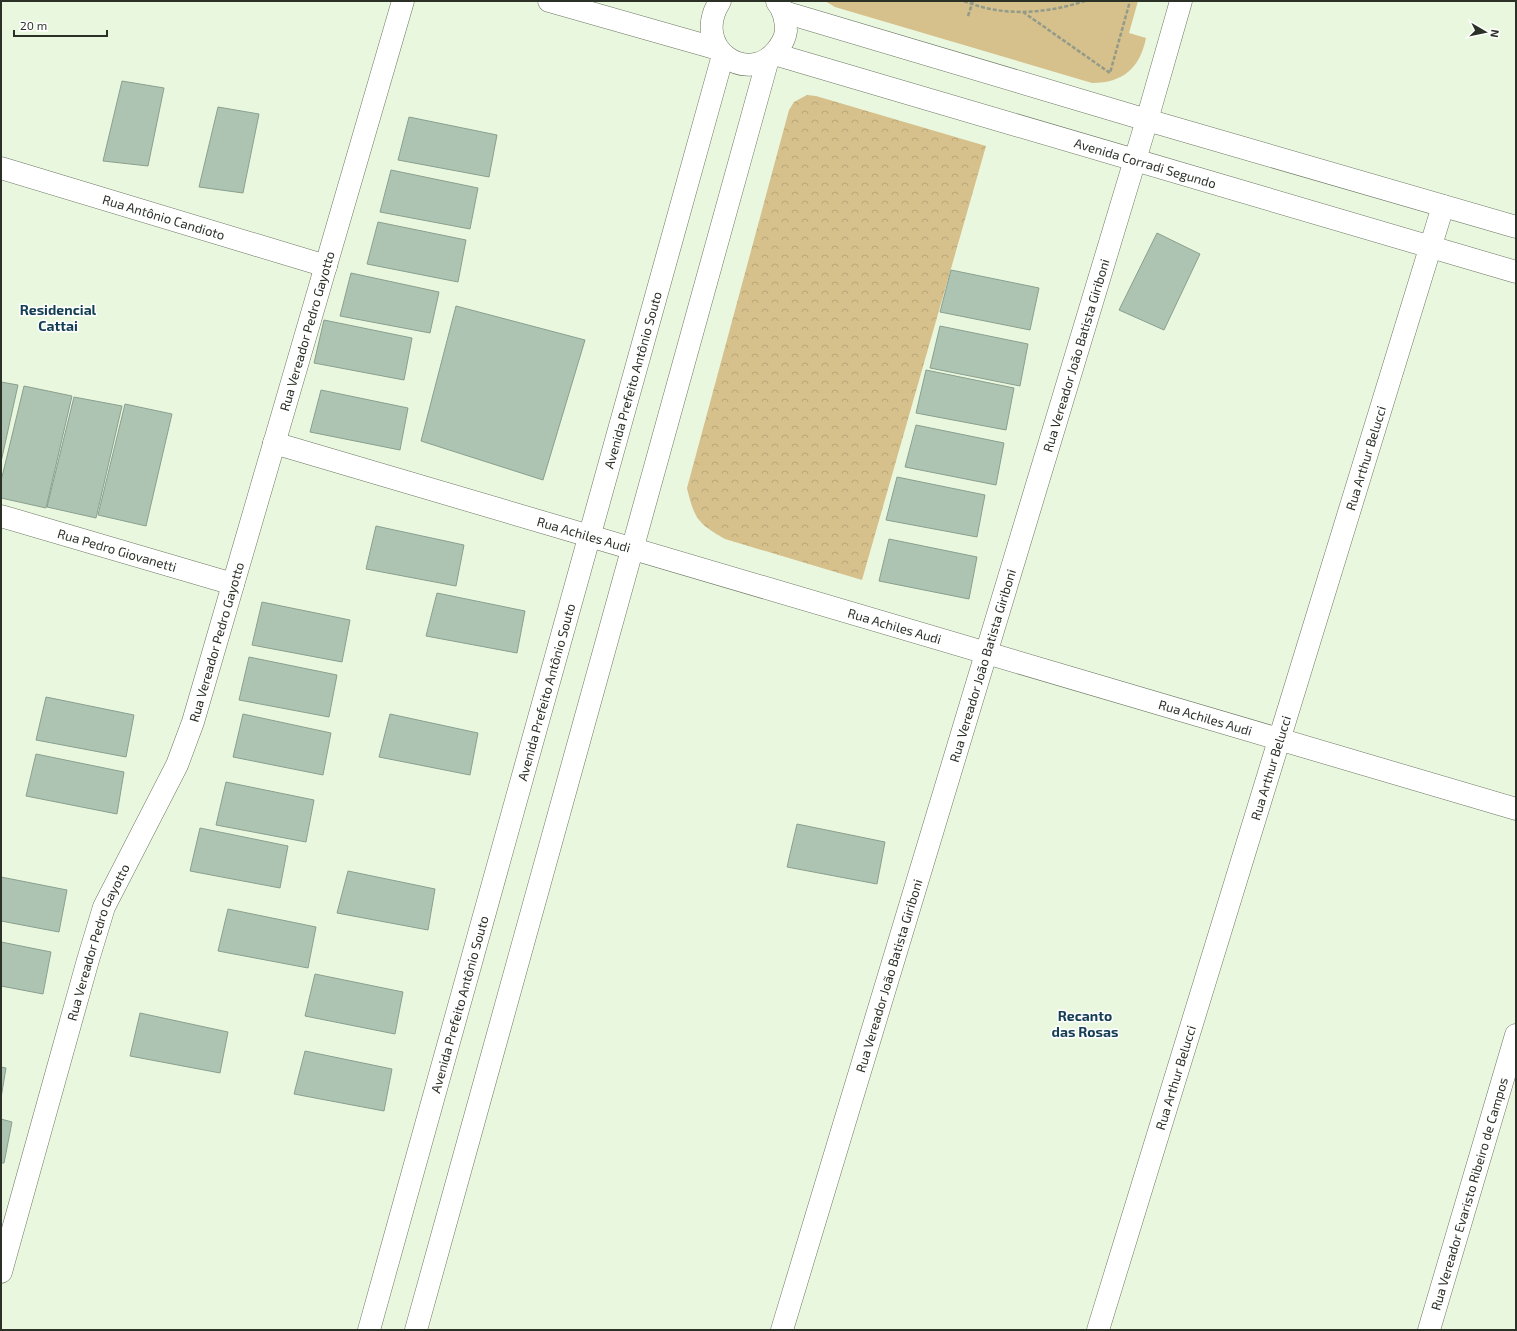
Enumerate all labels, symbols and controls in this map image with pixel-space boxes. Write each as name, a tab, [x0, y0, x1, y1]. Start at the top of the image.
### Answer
scale bar	[14, 12, 107, 38]
north arrow	[1465, 12, 1505, 52]
text: 20 m	[20, 18, 47, 32]
text: N	[1488, 29, 1502, 39]
street label: Avenida Corradi Segundo	[1072, 135, 1218, 192]
street label: Rua Antônio Candioto	[101, 191, 227, 243]
street label: Rua Vereador Pedro Gayotto	[276, 249, 338, 413]
street label: Rua Vereador João Batista Giriboni	[1039, 257, 1113, 454]
street label: Avenida Prefeito Antônio Souto	[601, 290, 665, 470]
district label: Residencial Cattai	[20, 301, 97, 334]
street label: Rua Arthur Belucci	[1342, 404, 1389, 512]
street label: Rua Achiles Audi	[535, 513, 632, 556]
street label: Rua Pedro Giovanetti	[56, 525, 179, 575]
street label: Rua Vereador Pedro Gayotto	[185, 560, 247, 724]
street label: Rua Vereador João Batista Giriboni	[946, 567, 1019, 764]
street label: Avenida Prefeito Antônio Souto	[514, 602, 578, 783]
street label: Rua Achiles Audi	[846, 605, 943, 647]
street label: Rua Achiles Audi	[1157, 696, 1254, 739]
street label: Rua Arthur Belucci	[1247, 714, 1294, 822]
street label: Rua Vereador Pedro Gayotto	[63, 861, 133, 1023]
street label: Rua Vereador João Batista Giriboni	[852, 877, 926, 1074]
street label: Avenida Prefeito Antônio Souto	[427, 914, 492, 1095]
district label: Recanto das Rosas	[1052, 1007, 1118, 1040]
street label: Rua Arthur Belucci	[1152, 1023, 1199, 1132]
street label: Rua Vereador Evaristo Ribeiro de Campos	[1427, 1075, 1511, 1312]

